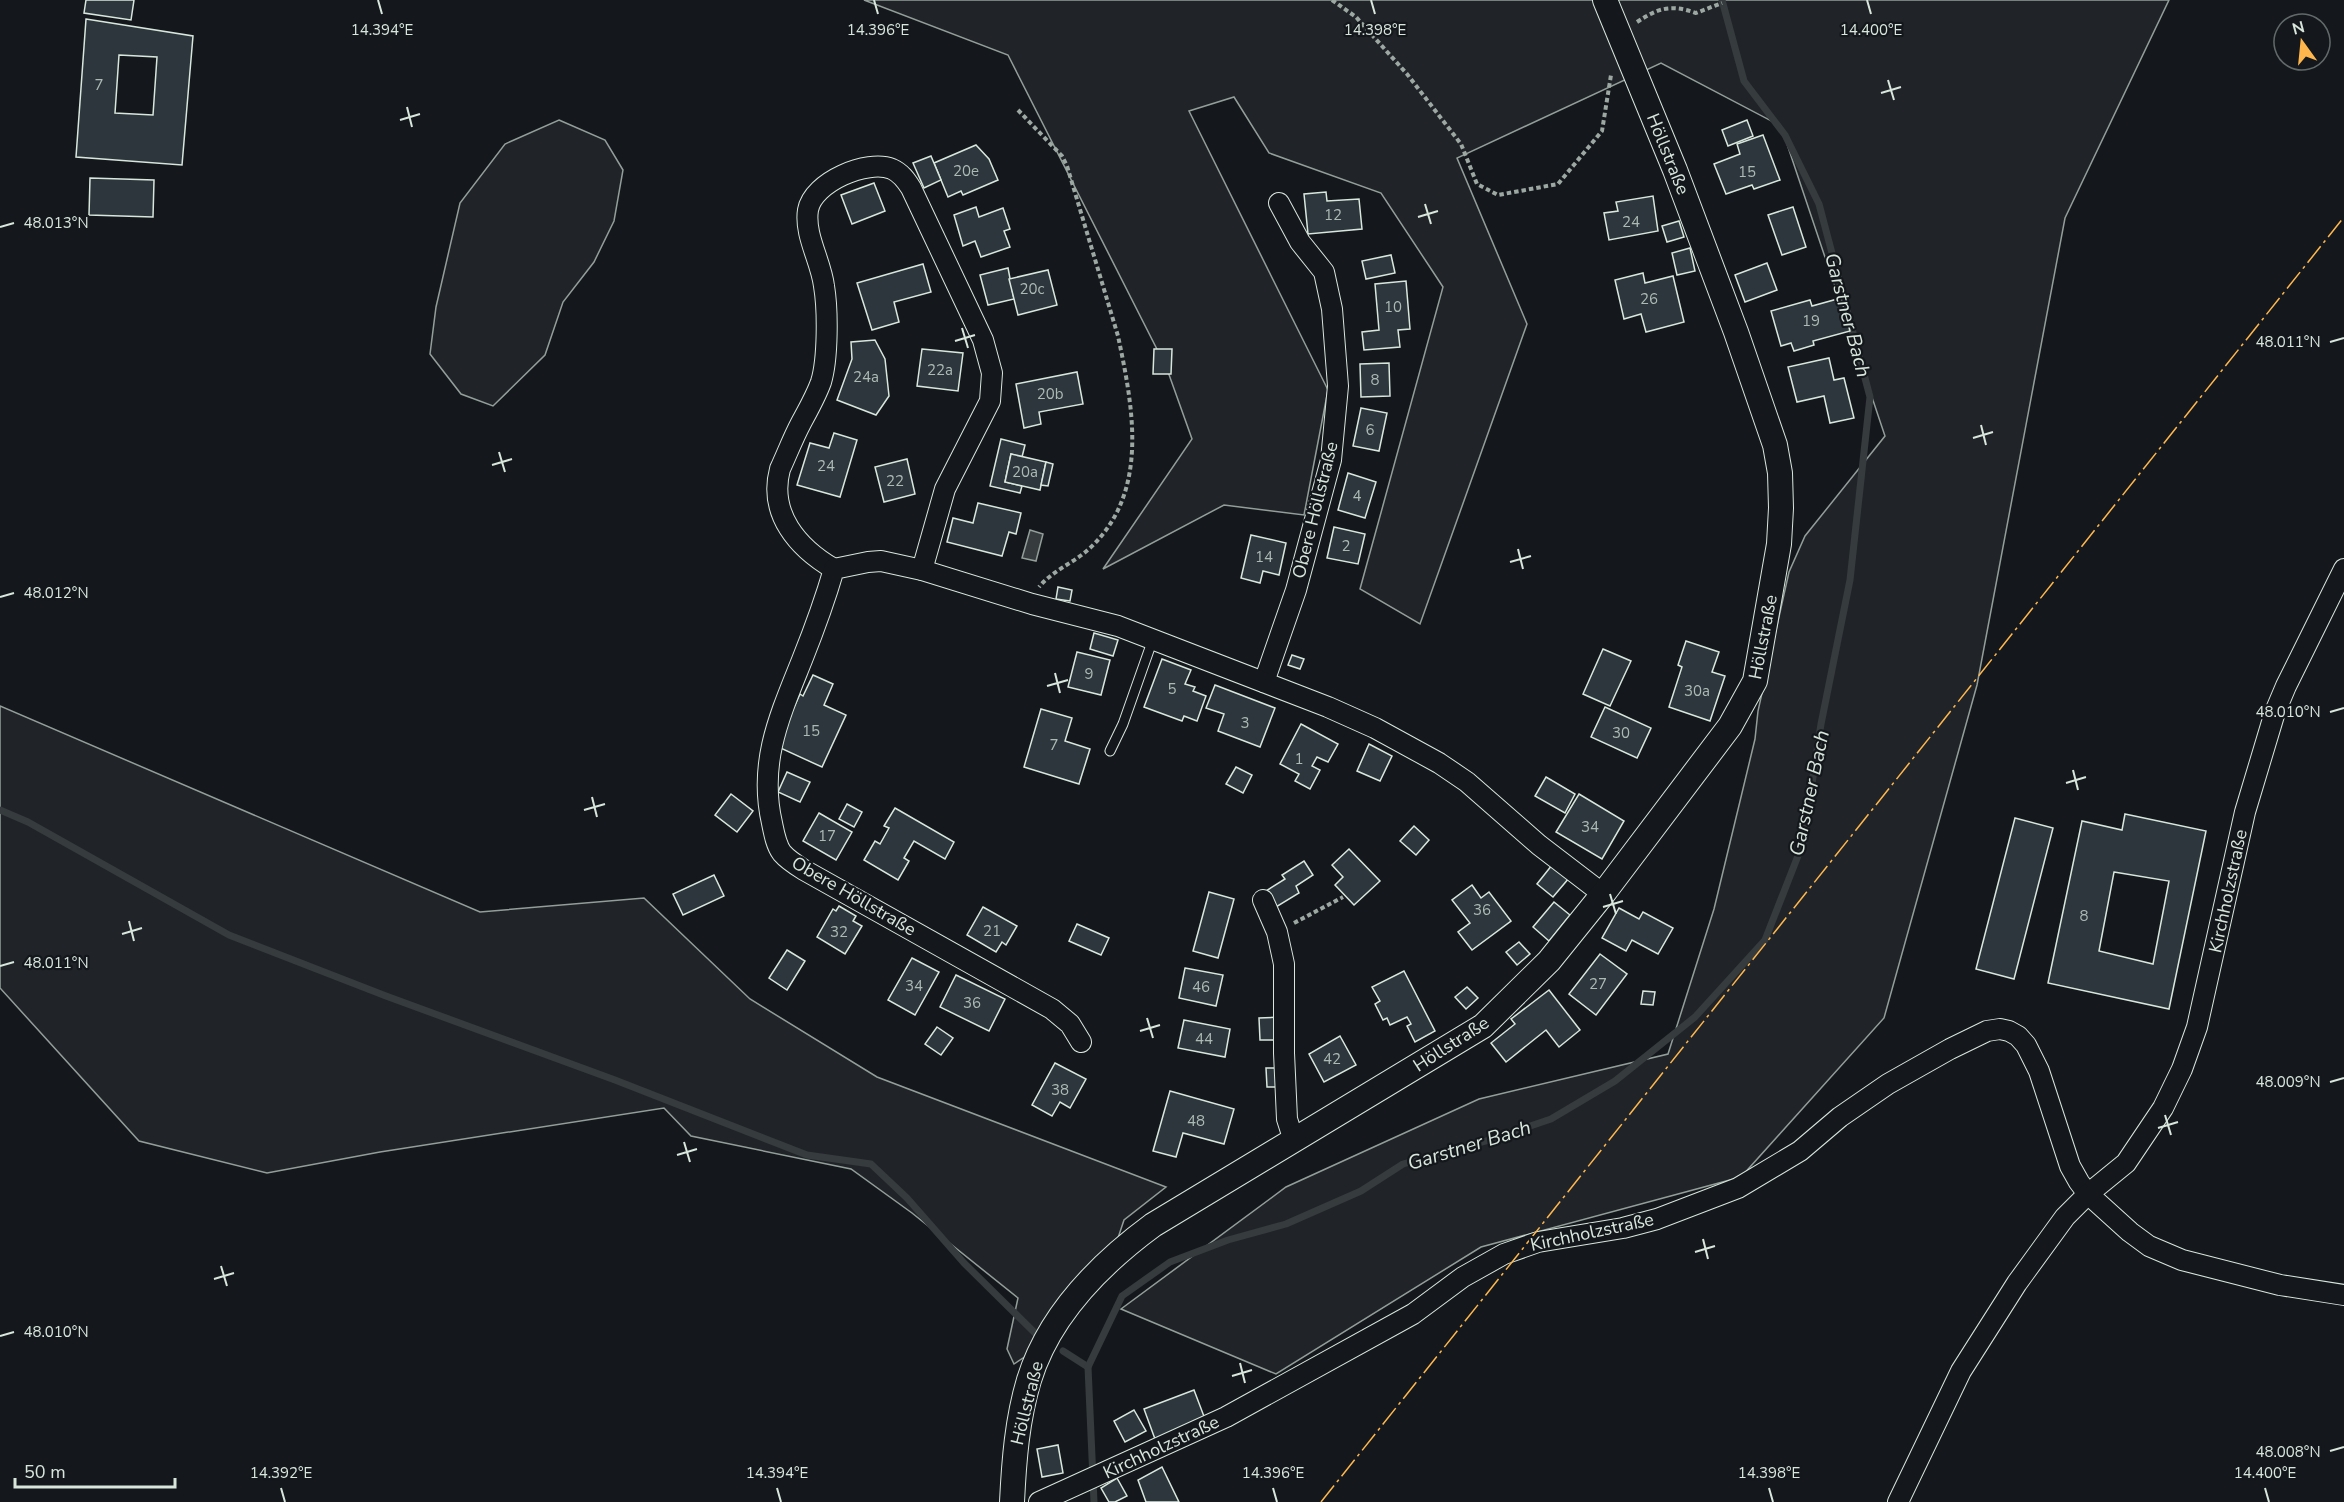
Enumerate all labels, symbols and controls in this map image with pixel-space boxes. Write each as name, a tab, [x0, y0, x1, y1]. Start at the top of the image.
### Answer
north arrow	[2272, 12, 2332, 72]
text: N	[2290, 16, 2307, 41]
text: 14.394°E	[351, 20, 413, 40]
text: 14.396°E	[847, 20, 909, 40]
text: 14.398°E	[1344, 20, 1406, 40]
text: 14.400°E	[1840, 20, 1902, 40]
house number: 7	[94, 75, 104, 95]
street label: Höllstraße	[1641, 110, 1695, 198]
house number: 20e	[953, 161, 979, 181]
house number: 15	[1738, 162, 1756, 182]
house number: 12	[1324, 205, 1342, 225]
house number: 24	[1622, 212, 1640, 232]
text: 48.013°N	[23, 213, 89, 233]
water label: Garstner Bach	[1818, 250, 1877, 380]
house number: 20c	[1020, 279, 1045, 299]
house number: 26	[1640, 289, 1658, 309]
house number: 10	[1384, 297, 1402, 317]
house number: 19	[1802, 311, 1820, 331]
text: 48.011°N	[2255, 332, 2321, 352]
house number: 22a	[927, 360, 953, 380]
house number: 24a	[853, 367, 879, 387]
house number: 8	[1370, 370, 1380, 390]
house number: 20b	[1037, 384, 1064, 404]
house number: 6	[1365, 420, 1375, 440]
street label: Obere Höllstraße	[1286, 439, 1344, 581]
house number: 24	[817, 456, 835, 476]
house number: 20a	[1012, 462, 1038, 482]
house number: 22	[886, 471, 904, 491]
house number: 4	[1352, 486, 1362, 506]
house number: 2	[1341, 536, 1351, 556]
house number: 14	[1255, 547, 1273, 567]
text: 48.012°N	[23, 583, 89, 603]
street label: Höllstraße	[1743, 593, 1783, 681]
house number: 9	[1084, 664, 1094, 684]
house number: 5	[1167, 679, 1177, 699]
house number: 30a	[1684, 681, 1710, 701]
text: 48.010°N	[2255, 702, 2321, 722]
house number: 3	[1240, 713, 1250, 733]
house number: 15	[802, 721, 820, 741]
house number: 30	[1612, 723, 1630, 743]
water label: Garstner Bach	[1783, 728, 1836, 858]
house number: 7	[1049, 735, 1059, 755]
house number: 1	[1294, 749, 1304, 769]
house number: 34	[1581, 817, 1599, 837]
house number: 17	[818, 826, 836, 846]
street label: Kirchholzstraße	[2203, 827, 2253, 955]
street label: Obere Höllstraße	[787, 851, 921, 941]
house number: 36	[1473, 900, 1491, 920]
house number: 8	[2079, 906, 2089, 926]
house number: 21	[983, 921, 1001, 941]
house number: 32	[830, 922, 848, 942]
text: 48.011°N	[23, 953, 89, 973]
house number: 27	[1589, 974, 1607, 994]
house number: 34	[905, 976, 923, 996]
house number: 46	[1192, 977, 1210, 997]
house number: 36	[963, 993, 981, 1013]
street label: Höllstraße	[1409, 1011, 1493, 1077]
house number: 44	[1195, 1029, 1213, 1049]
house number: 42	[1323, 1049, 1341, 1069]
text: 48.009°N	[2255, 1072, 2321, 1092]
house number: 38	[1051, 1080, 1069, 1100]
house number: 48	[1187, 1111, 1205, 1131]
water label: Garstner Bach	[1404, 1114, 1534, 1177]
street label: Kirchholzstraße	[1528, 1207, 1656, 1257]
text: 48.010°N	[23, 1322, 89, 1342]
street label: Höllstraße	[1005, 1359, 1049, 1447]
street label: Kirchholzstraße	[1099, 1410, 1223, 1484]
text: 48.008°N	[2255, 1442, 2321, 1462]
scale bar	[15, 1451, 176, 1489]
text: 50 m	[24, 1460, 66, 1484]
text: 14.392°E	[250, 1463, 312, 1483]
text: 14.394°E	[746, 1463, 808, 1483]
text: 14.396°E	[1242, 1463, 1304, 1483]
text: 14.398°E	[1738, 1463, 1800, 1483]
text: 14.400°E	[2234, 1463, 2296, 1483]

